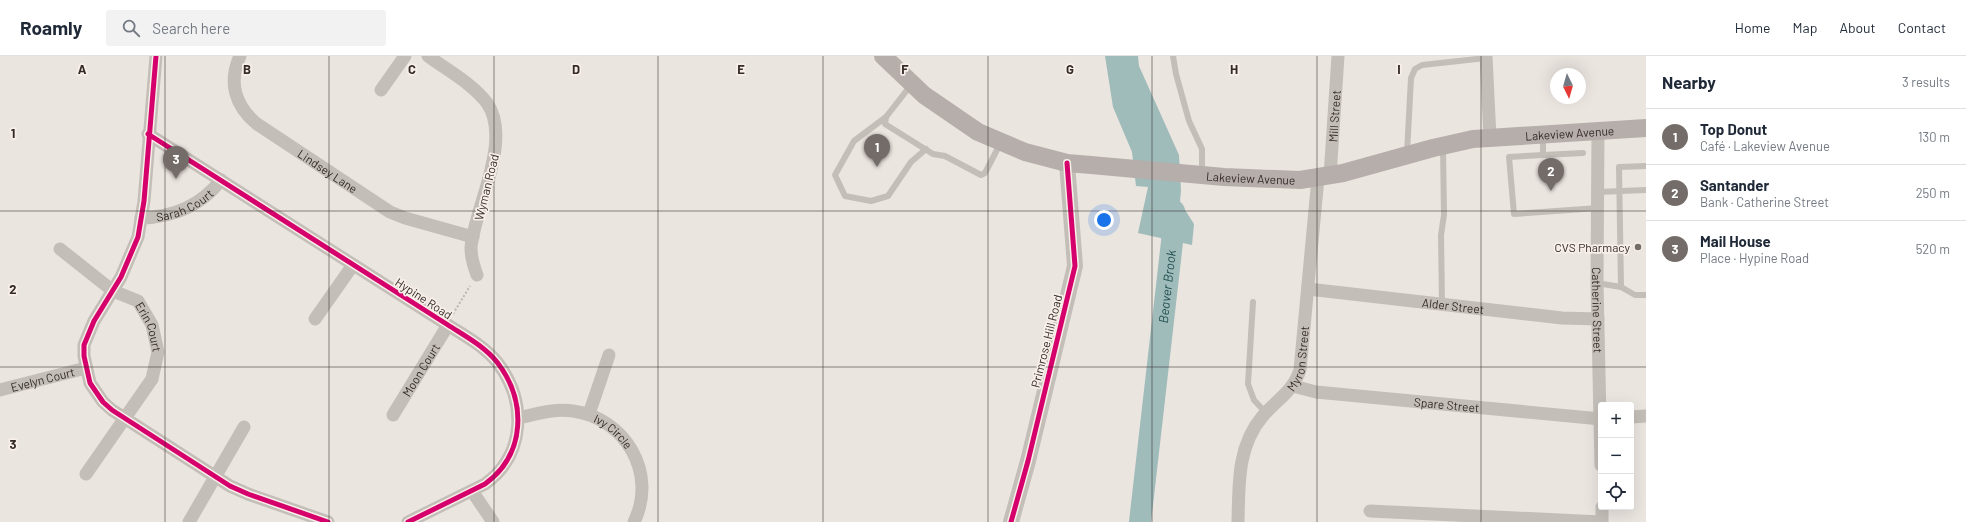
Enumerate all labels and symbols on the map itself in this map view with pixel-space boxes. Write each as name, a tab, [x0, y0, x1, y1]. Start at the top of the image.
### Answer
text: A	[78, 61, 87, 77]
text: B	[243, 61, 251, 77]
text: C	[408, 61, 416, 77]
text: D	[572, 61, 580, 77]
text: E	[737, 61, 745, 77]
text: F	[901, 61, 909, 77]
text: G	[1066, 61, 1074, 77]
text: H	[1230, 61, 1238, 77]
text: I	[1397, 61, 1401, 77]
north arrow	[1550, 68, 1586, 104]
street label: Mill Street	[1325, 90, 1343, 143]
street label: Lakeview Avenue	[1525, 123, 1615, 143]
text: 1	[11, 125, 15, 141]
pin: 1	[864, 134, 890, 167]
pin: 3	[163, 146, 189, 179]
street label: Lindsey Lane	[295, 146, 360, 196]
street label: Wyman Road	[471, 153, 501, 221]
pin: 2	[1538, 158, 1564, 191]
street label: Lakeview Avenue	[1206, 168, 1296, 187]
street label: Sarah Court	[155, 186, 216, 224]
your location	[1094, 210, 1114, 230]
place label: CVS Pharmacy	[1555, 240, 1630, 254]
marker: CVS Pharmacy	[1633, 242, 1643, 252]
water label: Beaver Brook	[1155, 248, 1179, 324]
street label: Catherine Street	[1590, 267, 1606, 353]
street label: Hypine Road	[393, 274, 455, 322]
text: 2	[9, 281, 17, 297]
street label: Primrose Hill Road	[1028, 293, 1064, 389]
street label: Alder Street	[1421, 295, 1485, 316]
street label: Erin Court	[133, 299, 165, 353]
street label: Myron Street	[1284, 325, 1311, 394]
street label: Moon Court	[399, 341, 442, 399]
street label: Evelyn Court	[9, 364, 76, 394]
street label: Spare Street	[1413, 394, 1480, 414]
street label: Ivy Circle	[592, 411, 636, 451]
text: 3	[9, 436, 17, 452]

